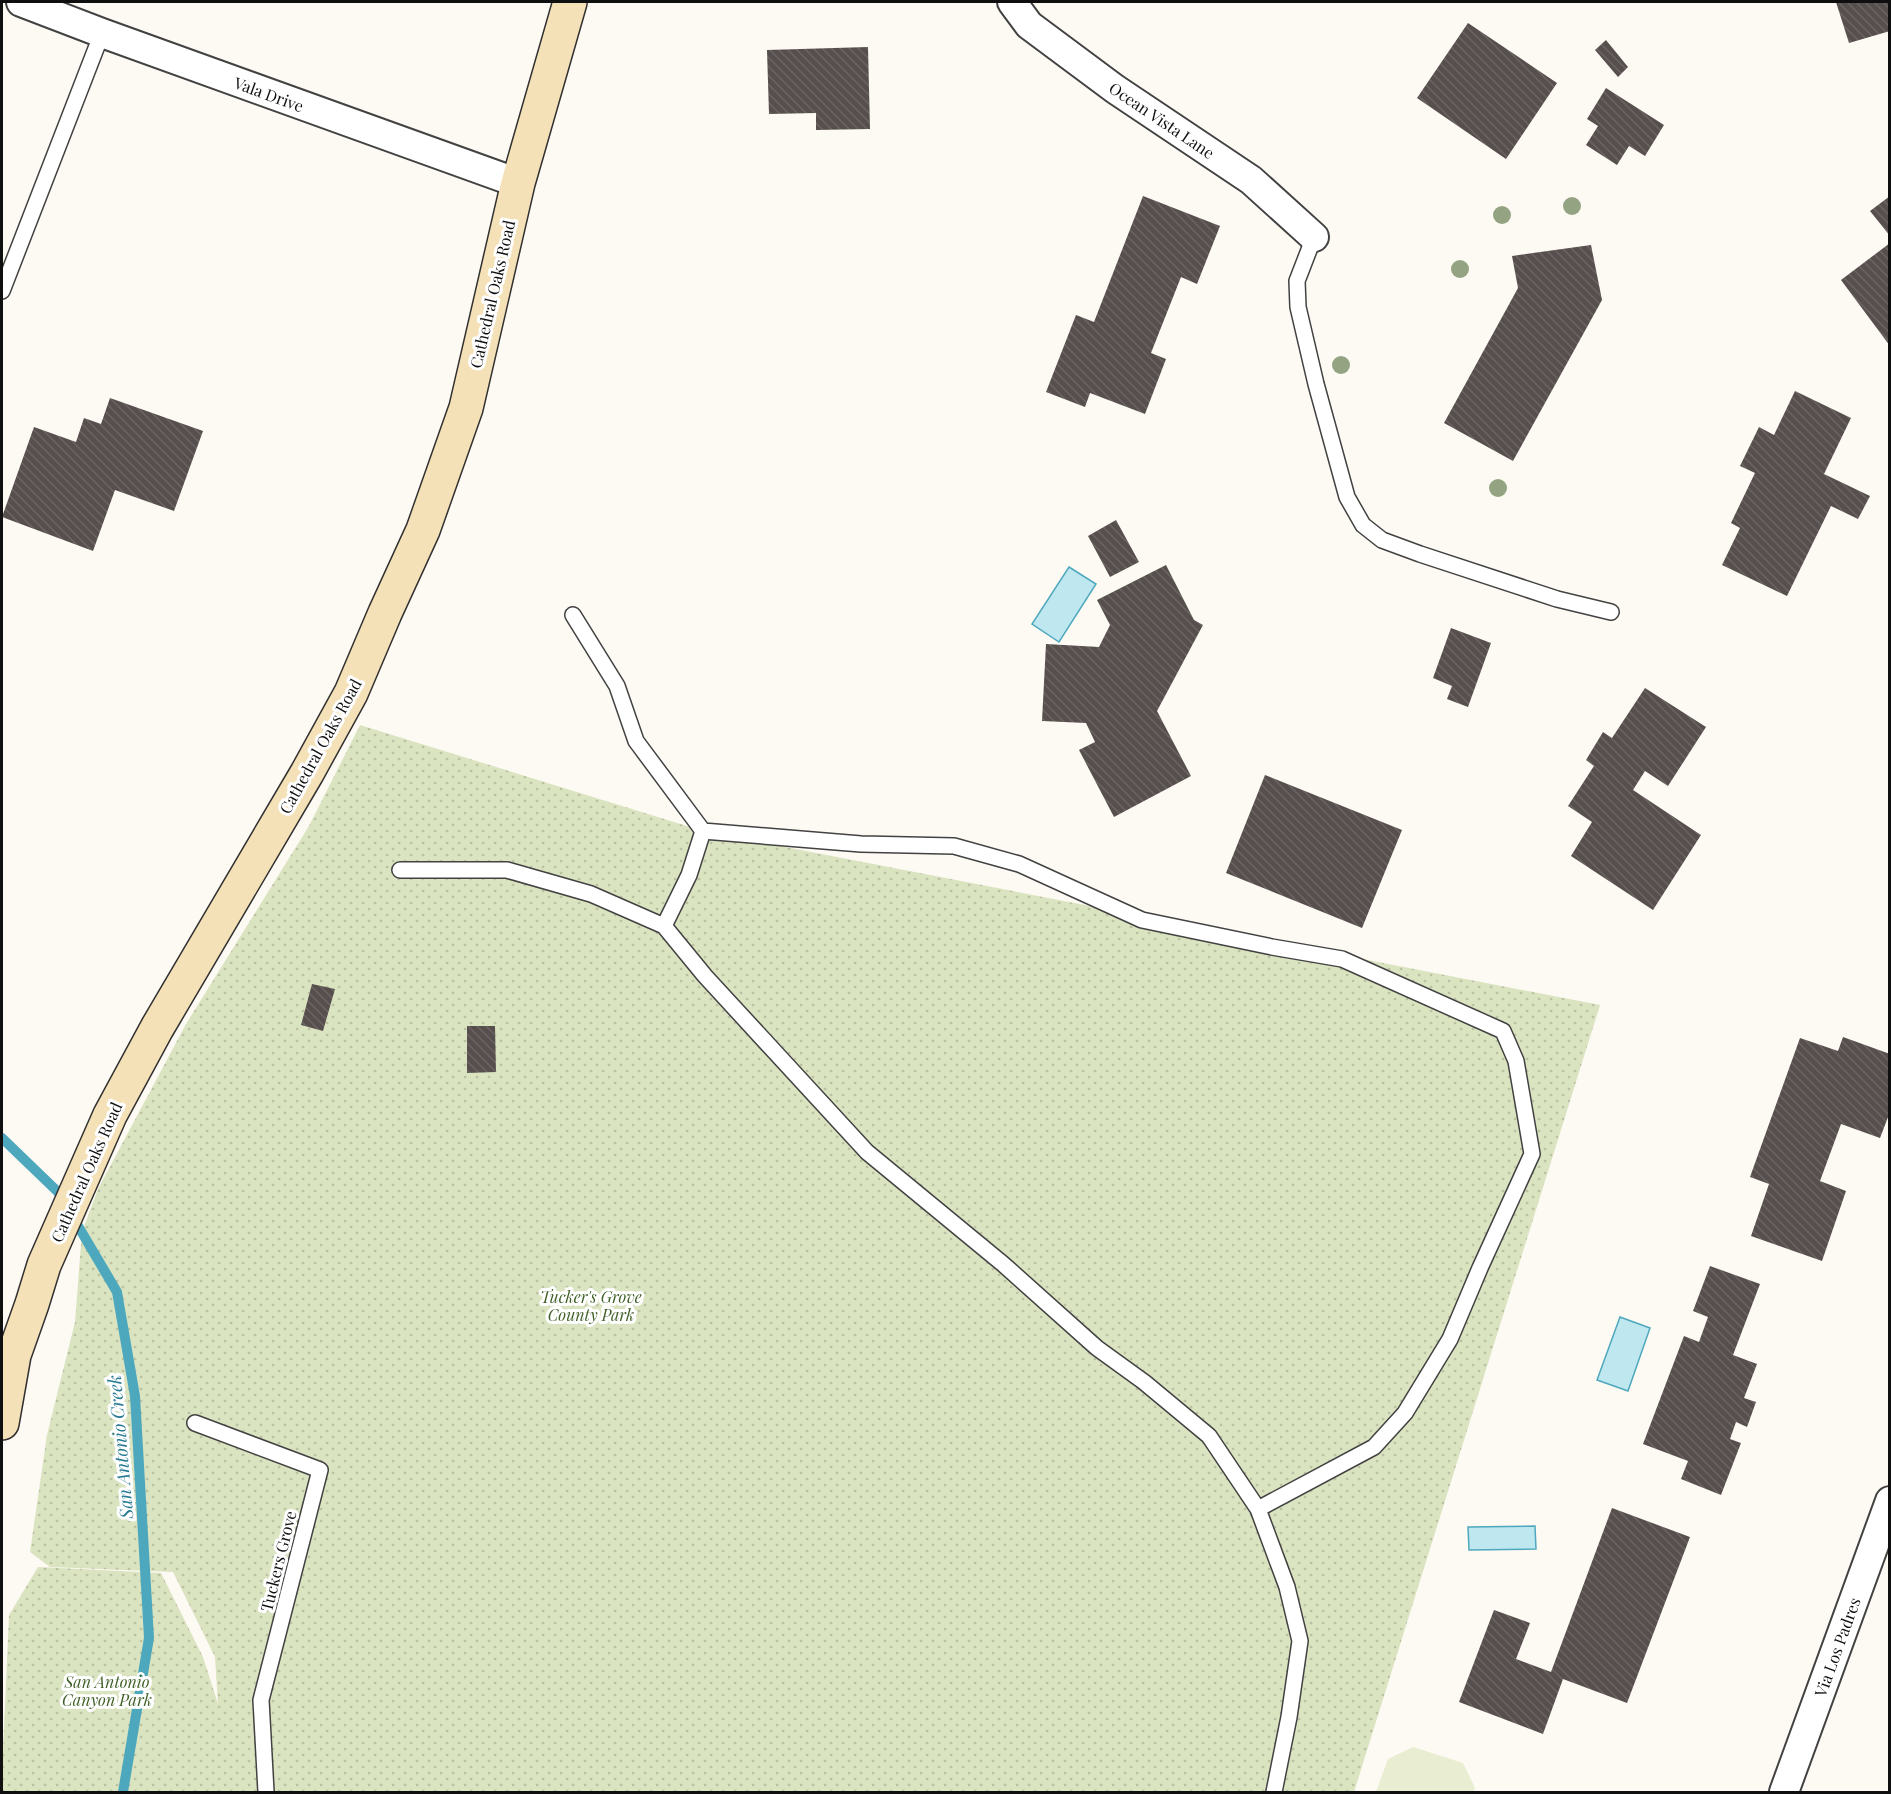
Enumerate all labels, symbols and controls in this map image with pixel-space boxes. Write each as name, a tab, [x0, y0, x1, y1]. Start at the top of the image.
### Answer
street label: Vala Drive	[230, 71, 307, 116]
street label: Ocean Vista Lane	[1105, 77, 1219, 163]
street label: Cathedral Oaks Road	[465, 218, 519, 370]
street label: Cathedral Oaks Road	[274, 675, 366, 817]
street label: Cathedral Oaks Road	[46, 1099, 126, 1245]
park label: Tucker's Grove County Park	[540, 1286, 642, 1325]
water label: San Antonio Creek	[102, 1374, 138, 1521]
street label: Tuckers Grove	[255, 1508, 301, 1614]
street label: Via Los Padres	[1809, 1595, 1865, 1700]
park label: San Antonio Canyon Park	[62, 1671, 152, 1710]

